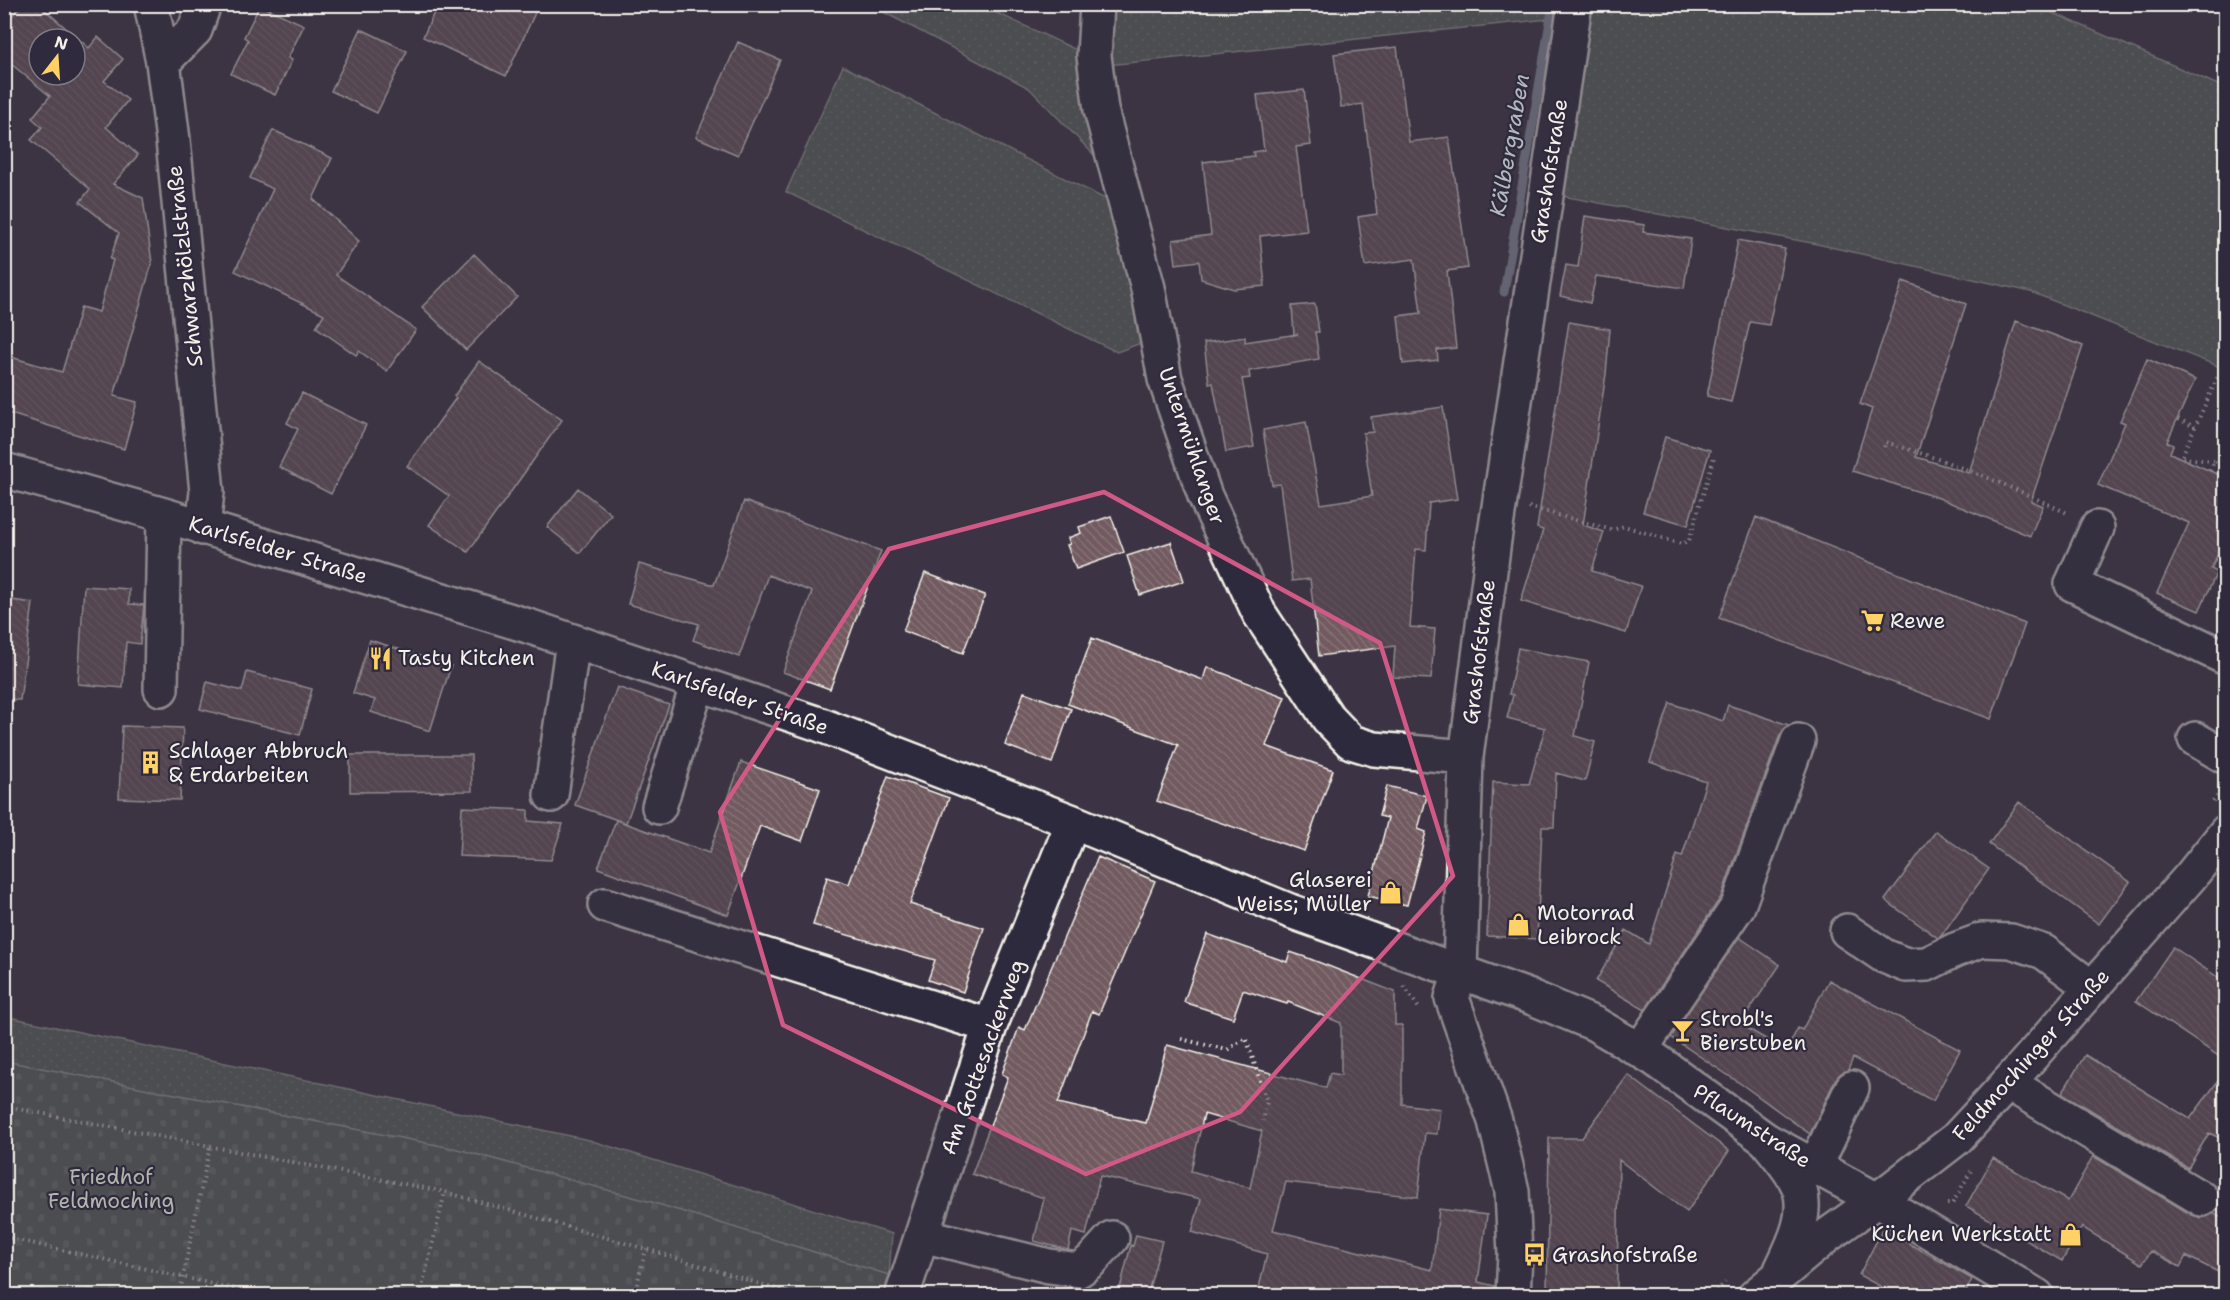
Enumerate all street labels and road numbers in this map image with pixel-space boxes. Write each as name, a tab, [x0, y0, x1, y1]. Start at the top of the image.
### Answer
street label: Grashofstraße	[1524, 97, 1574, 245]
street label: Schwarzhölzlstraße	[160, 164, 210, 368]
street label: Untermühlanger	[1152, 364, 1232, 529]
street label: Karlsfelder Straße	[185, 510, 371, 590]
street label: Grashofstraße	[1456, 578, 1502, 726]
street label: Karlsfelder Straße	[648, 655, 832, 741]
street label: Am Gottesackerweg	[935, 955, 1031, 1159]
street label: Feldmochinger Straße	[1946, 963, 2116, 1147]
street label: Pflaumstraße	[1688, 1077, 1816, 1175]

